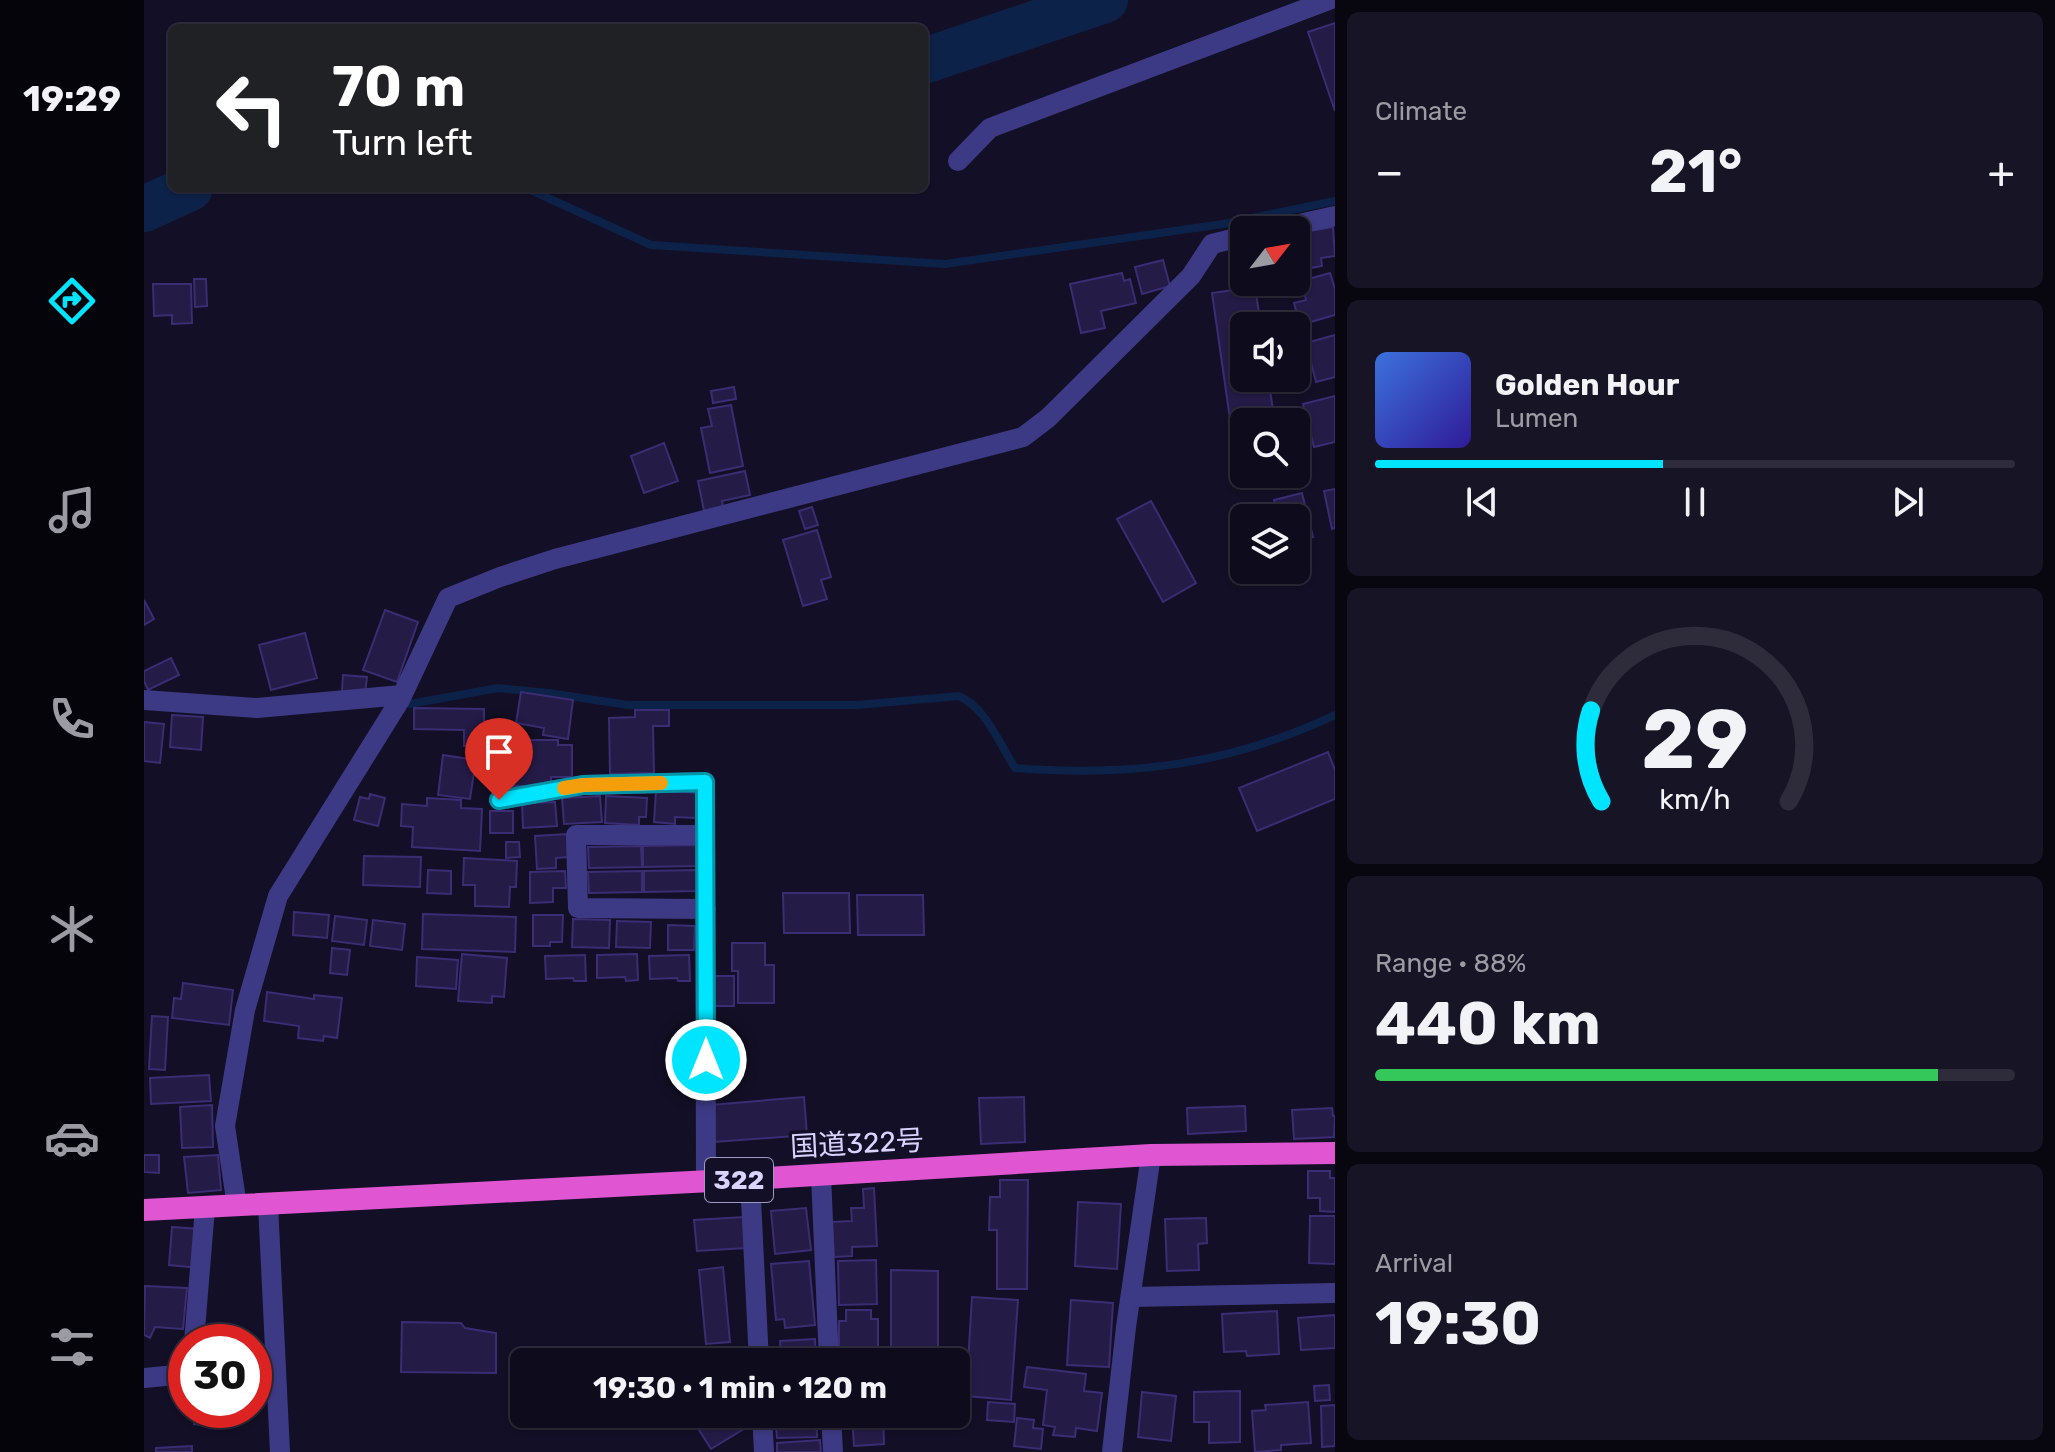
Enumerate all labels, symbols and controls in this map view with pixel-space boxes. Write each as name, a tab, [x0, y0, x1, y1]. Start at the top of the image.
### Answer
text: 70 m	[332, 54, 465, 120]
icon: left	[200, 56, 304, 160]
text: 19:29	[23, 77, 121, 120]
text: Climate	[1375, 96, 1467, 127]
text: Turn left	[332, 121, 473, 164]
text: 21°	[1649, 136, 1742, 207]
text: −	[1375, 146, 1404, 198]
text: +	[1988, 146, 2015, 198]
north arrow	[1230, 216, 1310, 296]
map controls	[1230, 216, 1310, 584]
icon: directions	[44, 273, 100, 329]
button: sound	[1230, 312, 1310, 392]
text: Golden Hour	[1495, 367, 1679, 403]
text: Lumen	[1495, 403, 1578, 434]
button: search	[1230, 408, 1310, 488]
icon: previous	[1460, 480, 1504, 524]
icon: pause	[1673, 480, 1717, 524]
icon: next	[1886, 480, 1930, 524]
icon: music	[44, 482, 100, 538]
button: layers	[1230, 504, 1310, 584]
text: 29	[1641, 690, 1749, 789]
icon: phone	[44, 691, 100, 747]
pin	[465, 718, 533, 800]
icon: arrive	[477, 730, 521, 774]
text: km/h	[1659, 782, 1731, 816]
icon: climate	[44, 901, 100, 957]
text: Range · 88%	[1375, 948, 1526, 979]
text: 440 km	[1375, 988, 1601, 1059]
position arrow	[664, 1018, 748, 1102]
icon: car	[44, 1110, 100, 1166]
street label: 国道322号	[789, 1124, 925, 1163]
road number: 322	[705, 1158, 773, 1202]
text: Arrival	[1375, 1248, 1453, 1279]
text: 19:30	[1375, 1288, 1541, 1359]
icon: filters	[44, 1319, 100, 1375]
speed limit sign: 30	[168, 1324, 272, 1428]
text: 19:30 · 1 min · 120 m	[593, 1370, 887, 1406]

